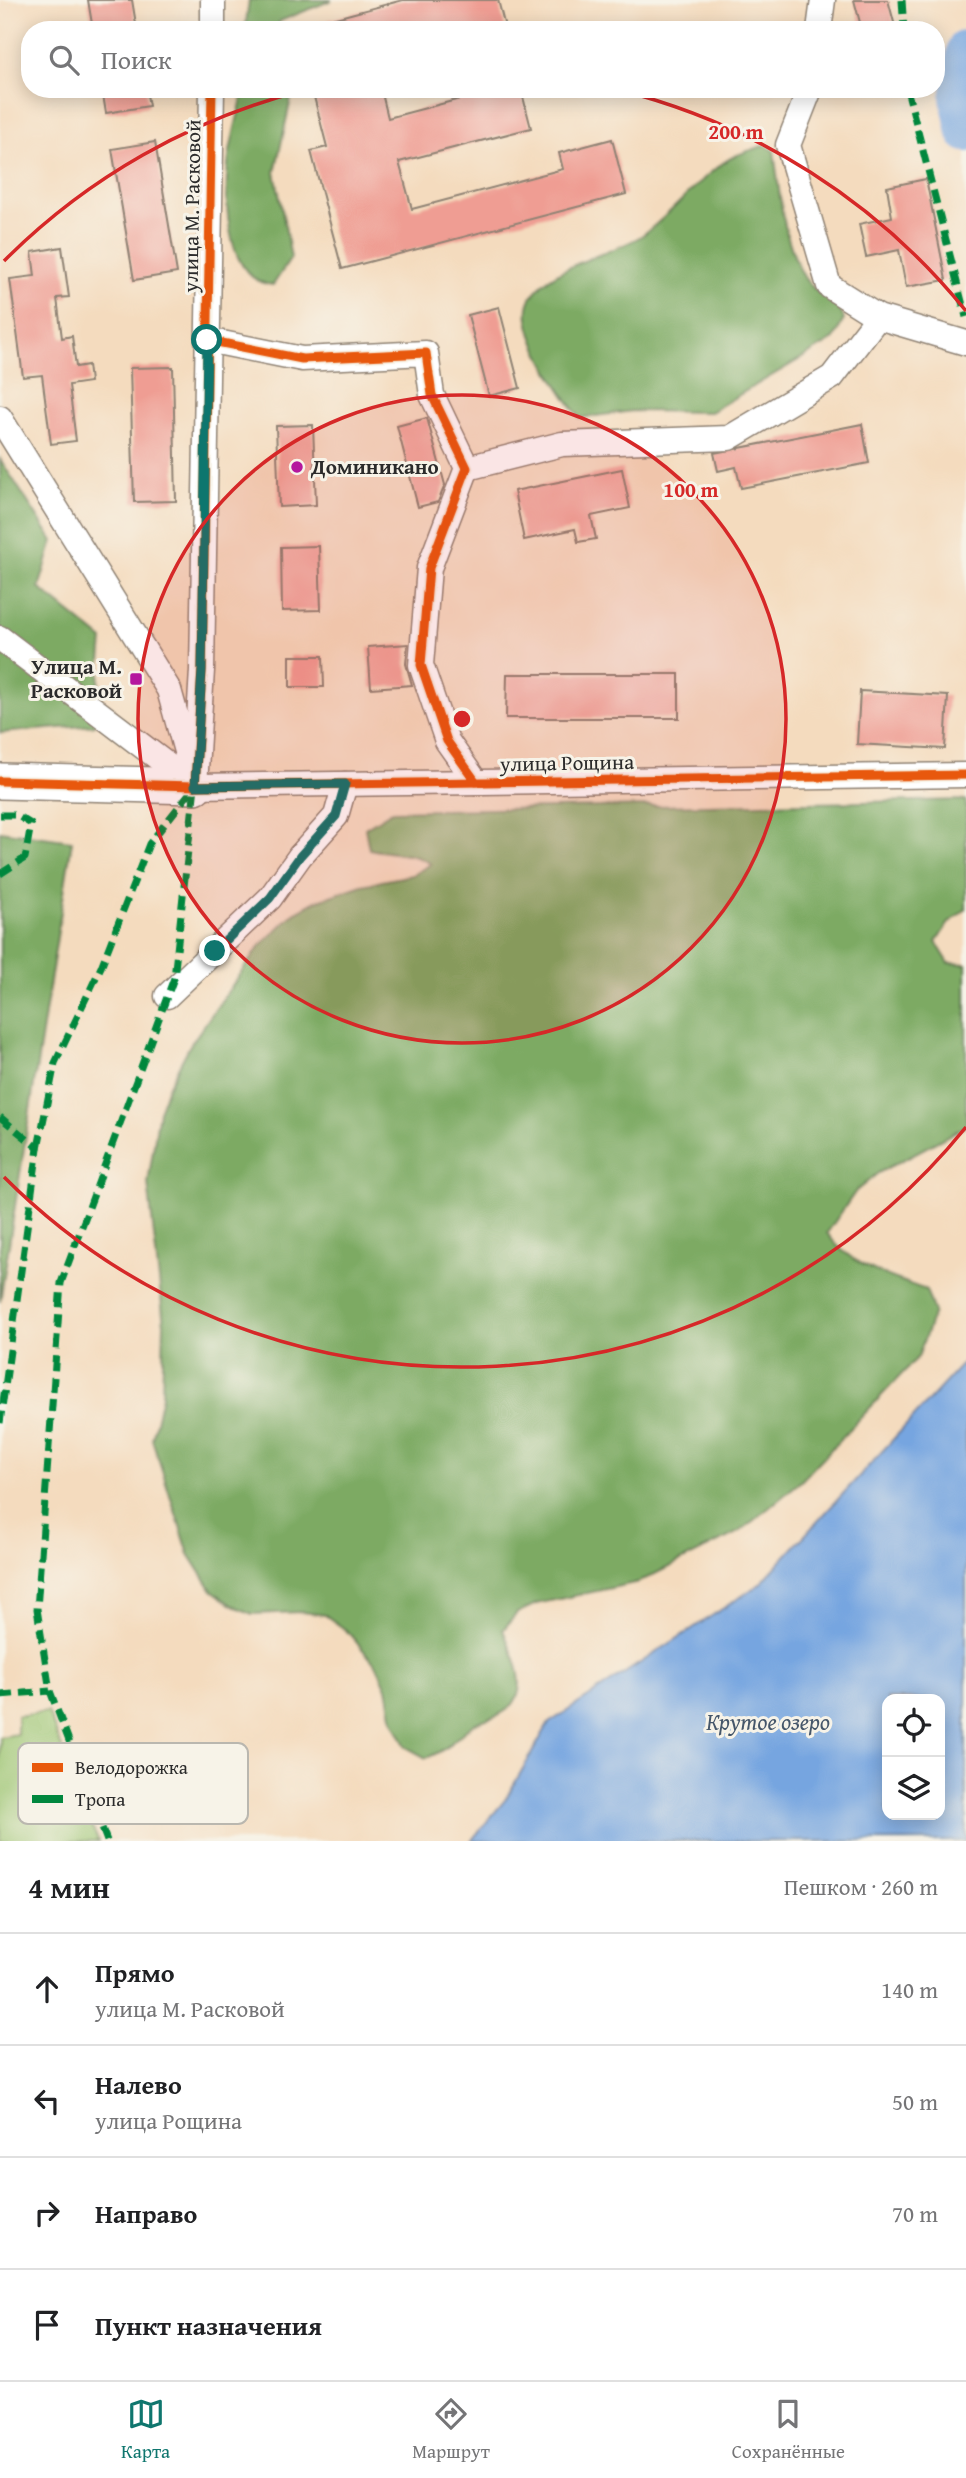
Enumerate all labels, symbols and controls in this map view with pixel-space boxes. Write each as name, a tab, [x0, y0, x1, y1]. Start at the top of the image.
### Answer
search box	[21, 21, 945, 98]
text: Поиск	[101, 40, 172, 79]
icon: search	[45, 41, 83, 79]
text: 200 m	[708, 116, 764, 147]
street label: улица М. Расковой	[174, 119, 209, 294]
route start	[191, 324, 222, 355]
place label: Доминикано	[310, 451, 439, 482]
marker: Доминикано	[289, 459, 305, 475]
text: 100 m	[663, 474, 719, 505]
place label: Улица М. Расковой	[31, 651, 122, 706]
marker: Улица М. Расковой	[128, 671, 144, 687]
centre of rings	[450, 707, 474, 731]
street label: улица Рощина	[499, 746, 634, 779]
route end	[199, 935, 230, 966]
map controls	[882, 1694, 945, 1820]
button: locate	[882, 1694, 945, 1757]
water label: Крутое озеро	[706, 1705, 830, 1738]
legend	[18, 1743, 248, 1824]
text: Велодорожка	[75, 1753, 188, 1781]
button: layers	[882, 1757, 945, 1820]
text: Тропа	[75, 1785, 125, 1813]
text: 4 мин	[28, 1865, 110, 1909]
text: Пешком · 260 m	[784, 1870, 938, 1903]
text: Прямо	[95, 1953, 175, 1992]
icon: ahead	[28, 1970, 66, 2008]
text: 140 m	[881, 1973, 938, 2006]
text: улица М. Расковой	[95, 1992, 285, 2025]
text: Налево	[95, 2065, 182, 2104]
icon: left	[28, 2082, 66, 2120]
text: 50 m	[892, 2085, 938, 2118]
text: улица Рощина	[95, 2104, 242, 2137]
icon: right	[28, 2194, 66, 2232]
text: Направо	[95, 2194, 197, 2233]
text: 70 m	[892, 2197, 938, 2230]
icon: arrive	[28, 2306, 66, 2344]
text: Пункт назначения	[95, 2306, 322, 2345]
tab: Карта	[121, 2395, 170, 2465]
tab: Маршрут	[412, 2395, 490, 2465]
tab: Сохранённые	[732, 2395, 845, 2465]

